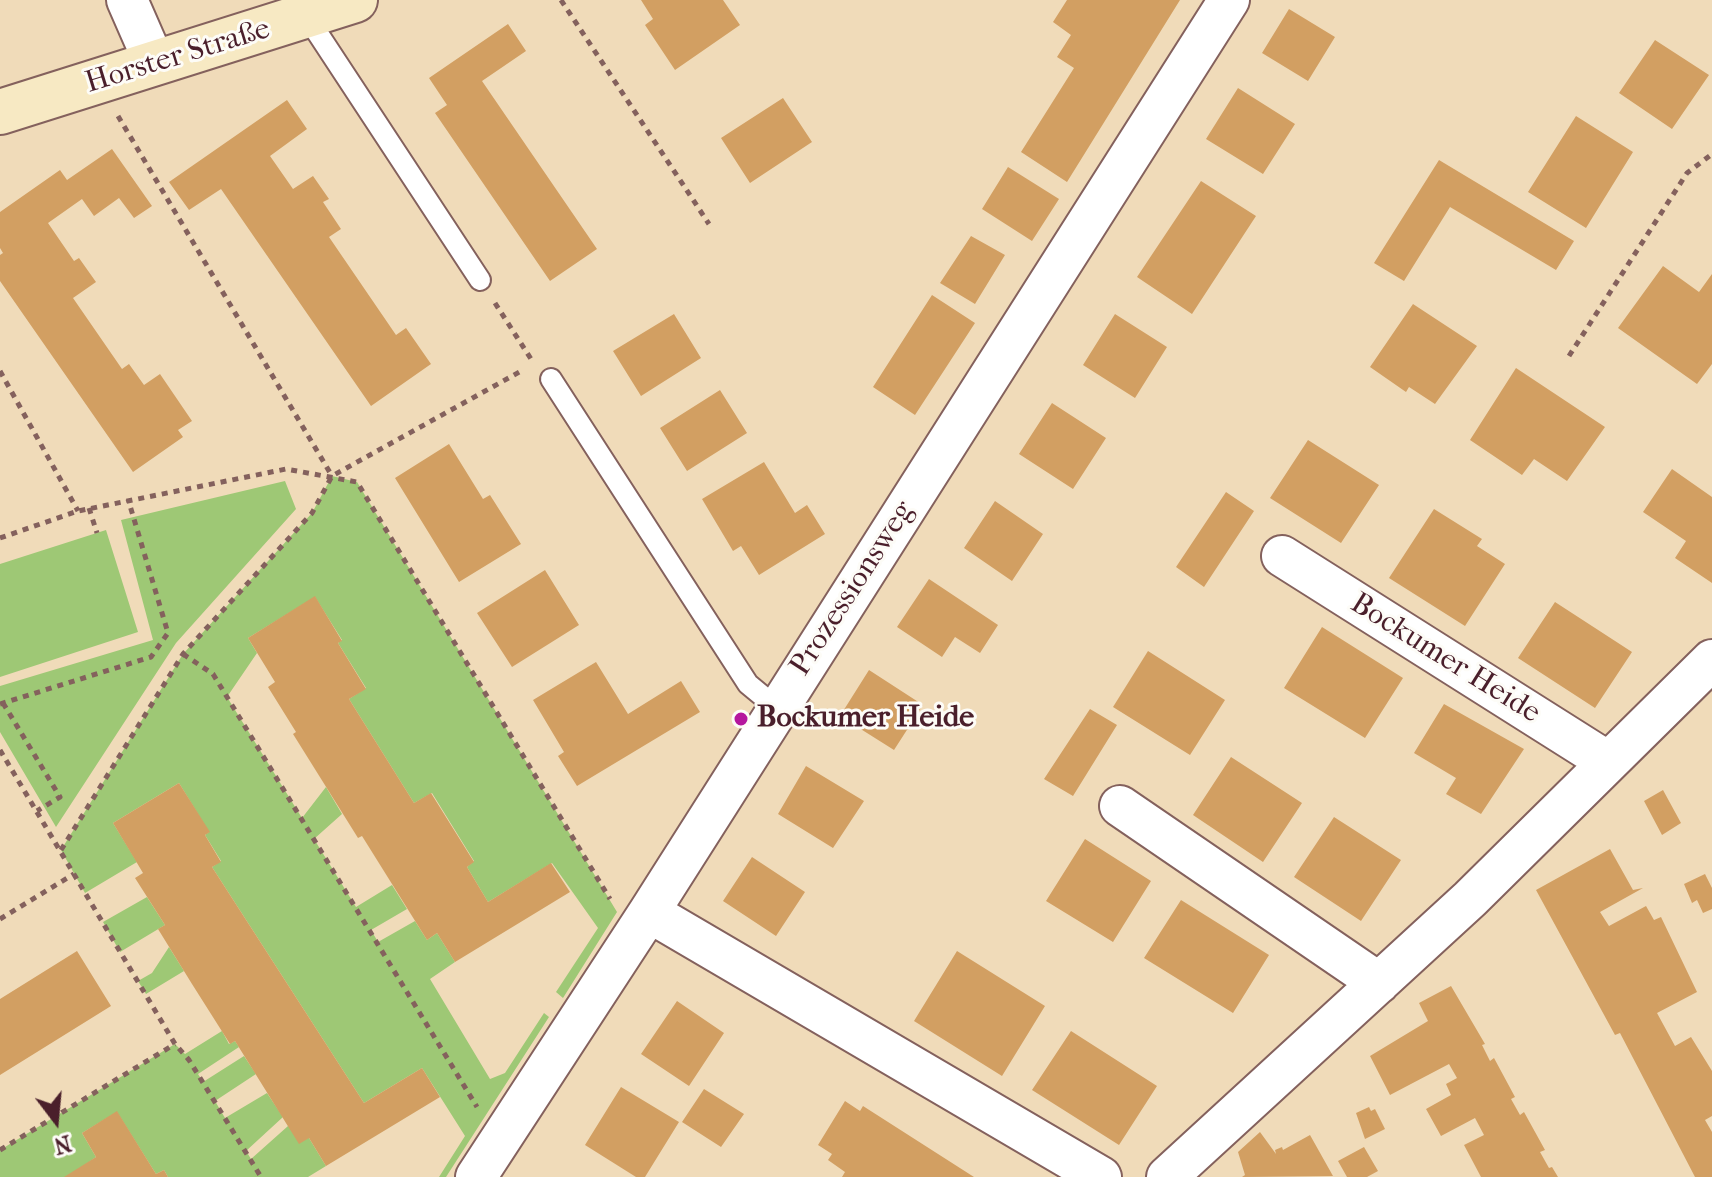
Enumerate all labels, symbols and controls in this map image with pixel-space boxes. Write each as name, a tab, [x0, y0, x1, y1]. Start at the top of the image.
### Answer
street label: Horster Straße	[81, 12, 275, 102]
street label: Prozessionsweg	[783, 495, 923, 683]
street label: Bockumer Heide	[1343, 586, 1547, 732]
place label: Bockumer Heide	[757, 701, 974, 737]
marker: Bockumer Heide	[732, 710, 750, 728]
north arrow	[16, 1081, 96, 1161]
text: N	[51, 1129, 74, 1159]

